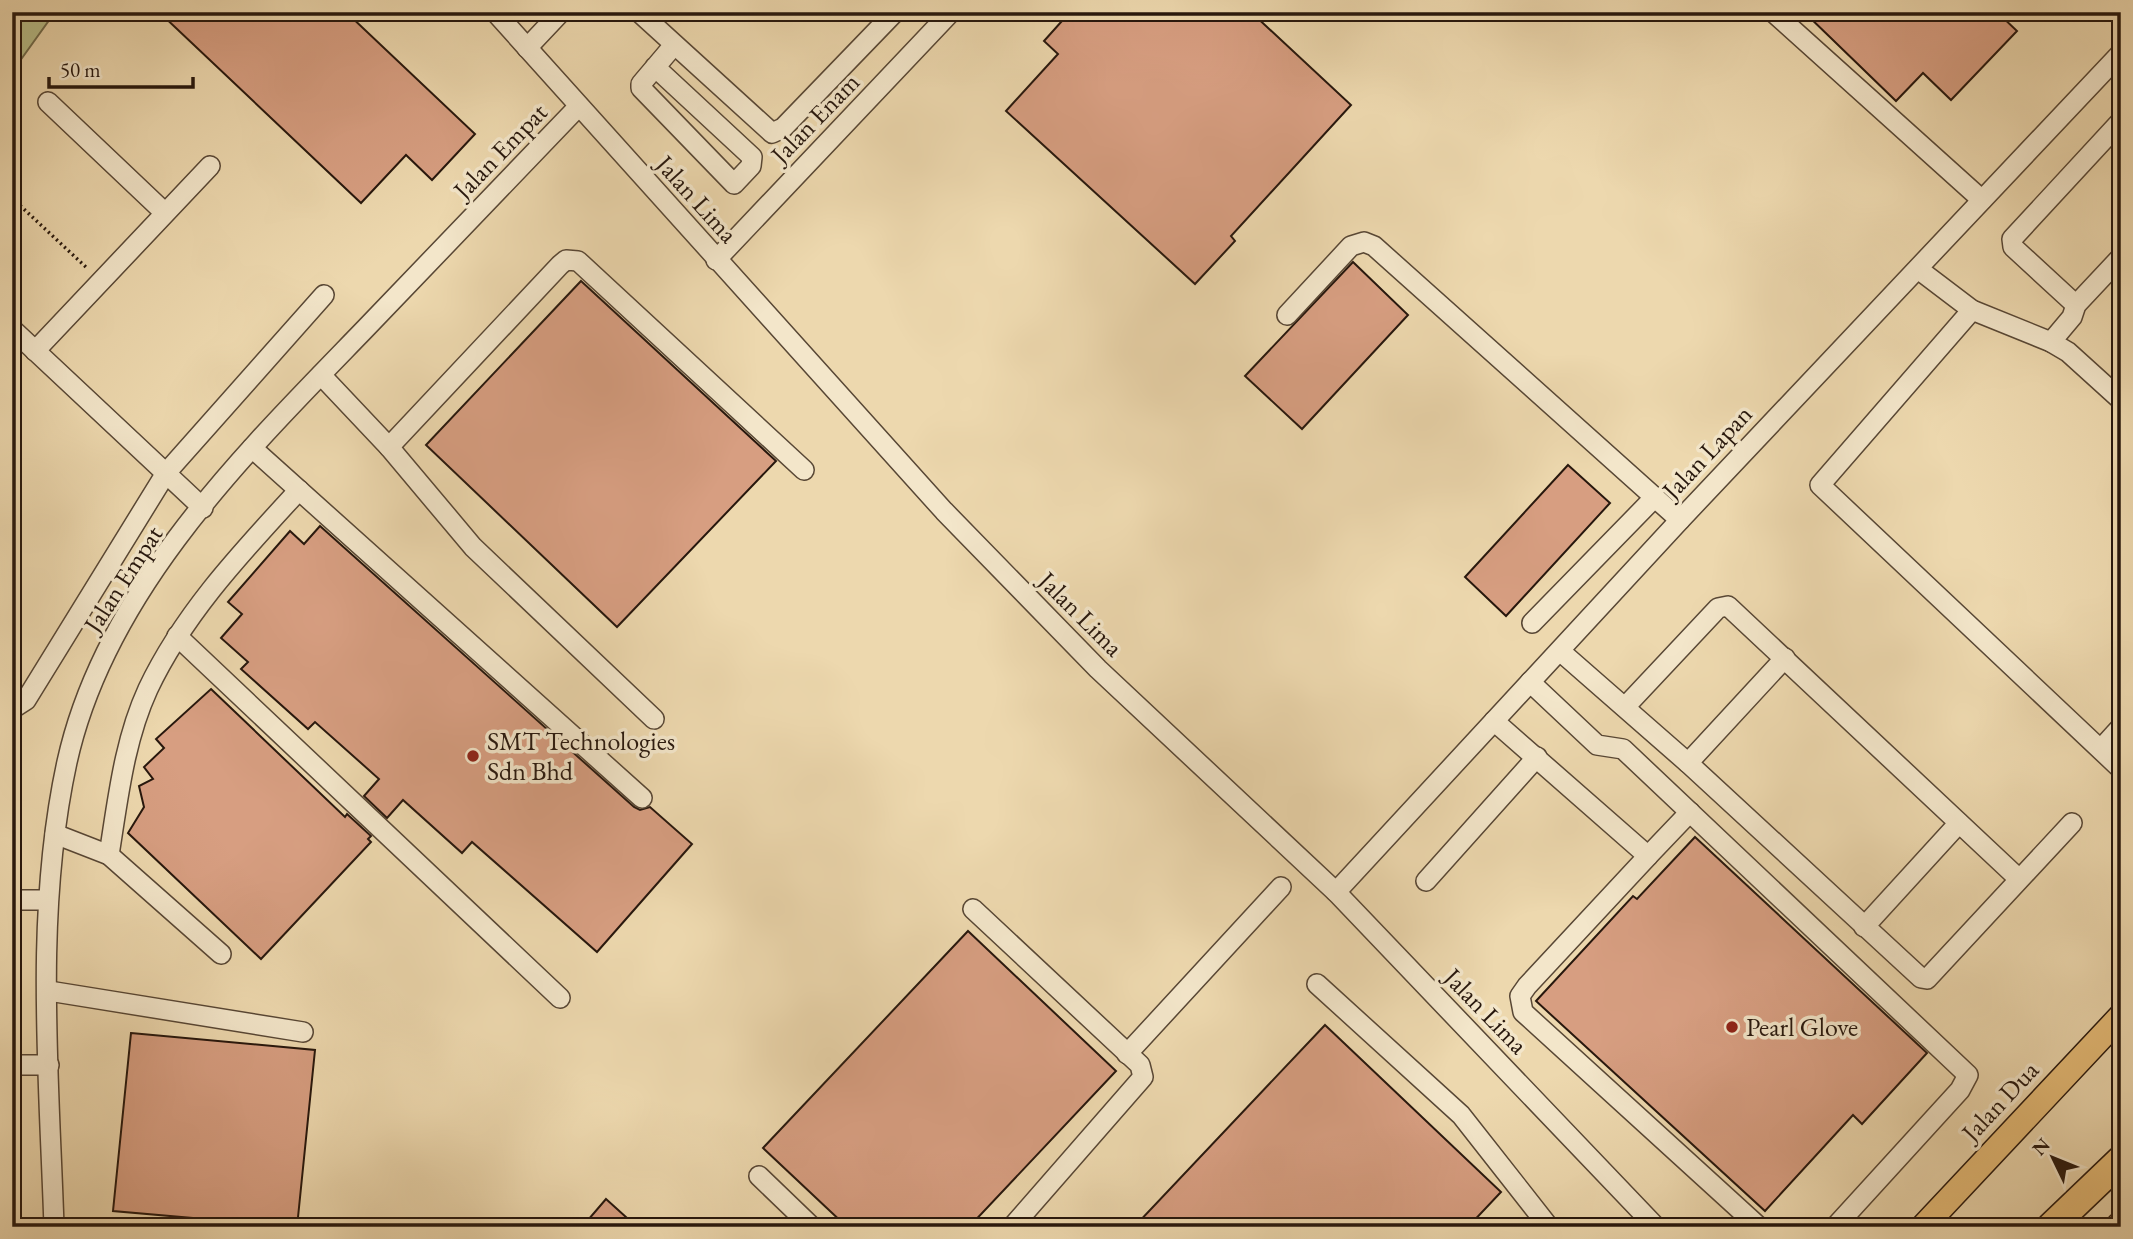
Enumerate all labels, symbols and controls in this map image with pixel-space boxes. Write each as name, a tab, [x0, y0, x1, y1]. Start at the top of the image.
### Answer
scale bar	[49, 46, 192, 90]
text: 50 m	[60, 56, 101, 83]
street label: Jalan Enam	[762, 65, 867, 172]
street label: Jalan Empat	[444, 96, 554, 208]
street label: Jalan Lima	[647, 146, 746, 251]
street label: Jalan Lapan	[1653, 397, 1760, 508]
street label: Jalan Empat	[75, 519, 170, 641]
street label: Jalan Lima	[1030, 563, 1131, 664]
place label: SMT Technologies Sdn Bhd	[487, 724, 675, 788]
marker: SMT Technologies Sdn Bhd	[465, 748, 481, 764]
street label: Jalan Lima	[1435, 959, 1536, 1062]
place label: Pearl Glove	[1746, 1010, 1858, 1044]
marker: Pearl Glove	[1724, 1019, 1740, 1035]
street label: Jalan Dua	[1953, 1053, 2046, 1150]
north arrow	[2018, 1124, 2088, 1194]
text: N	[2027, 1132, 2056, 1161]

